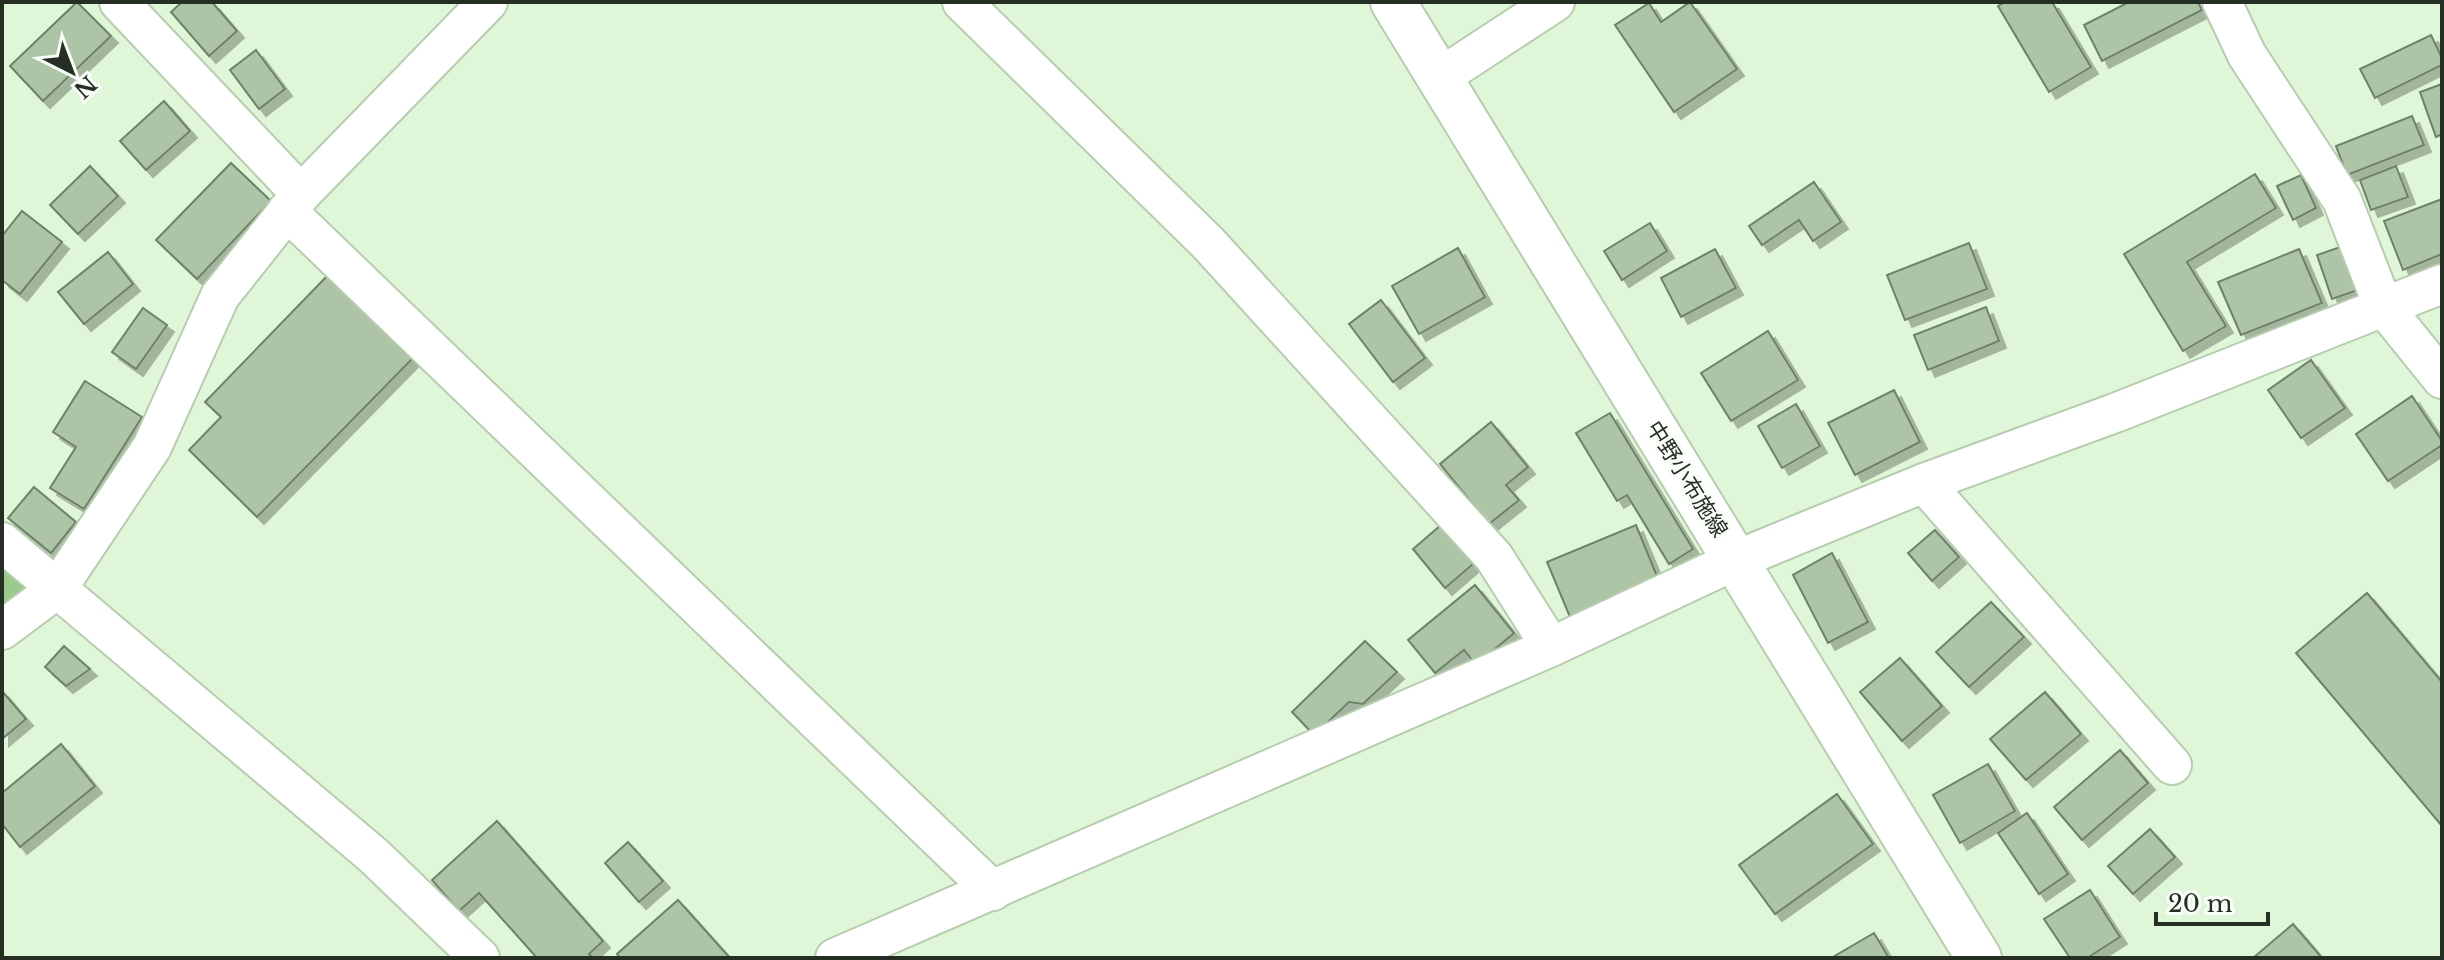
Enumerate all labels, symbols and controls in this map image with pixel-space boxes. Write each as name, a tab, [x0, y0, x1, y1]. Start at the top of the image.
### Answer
north arrow	[32, 32, 112, 112]
text: N	[68, 70, 102, 104]
street label: 中野小布施線	[1641, 416, 1733, 542]
scale bar	[2156, 876, 2268, 926]
text: 20 m	[2168, 889, 2233, 918]

